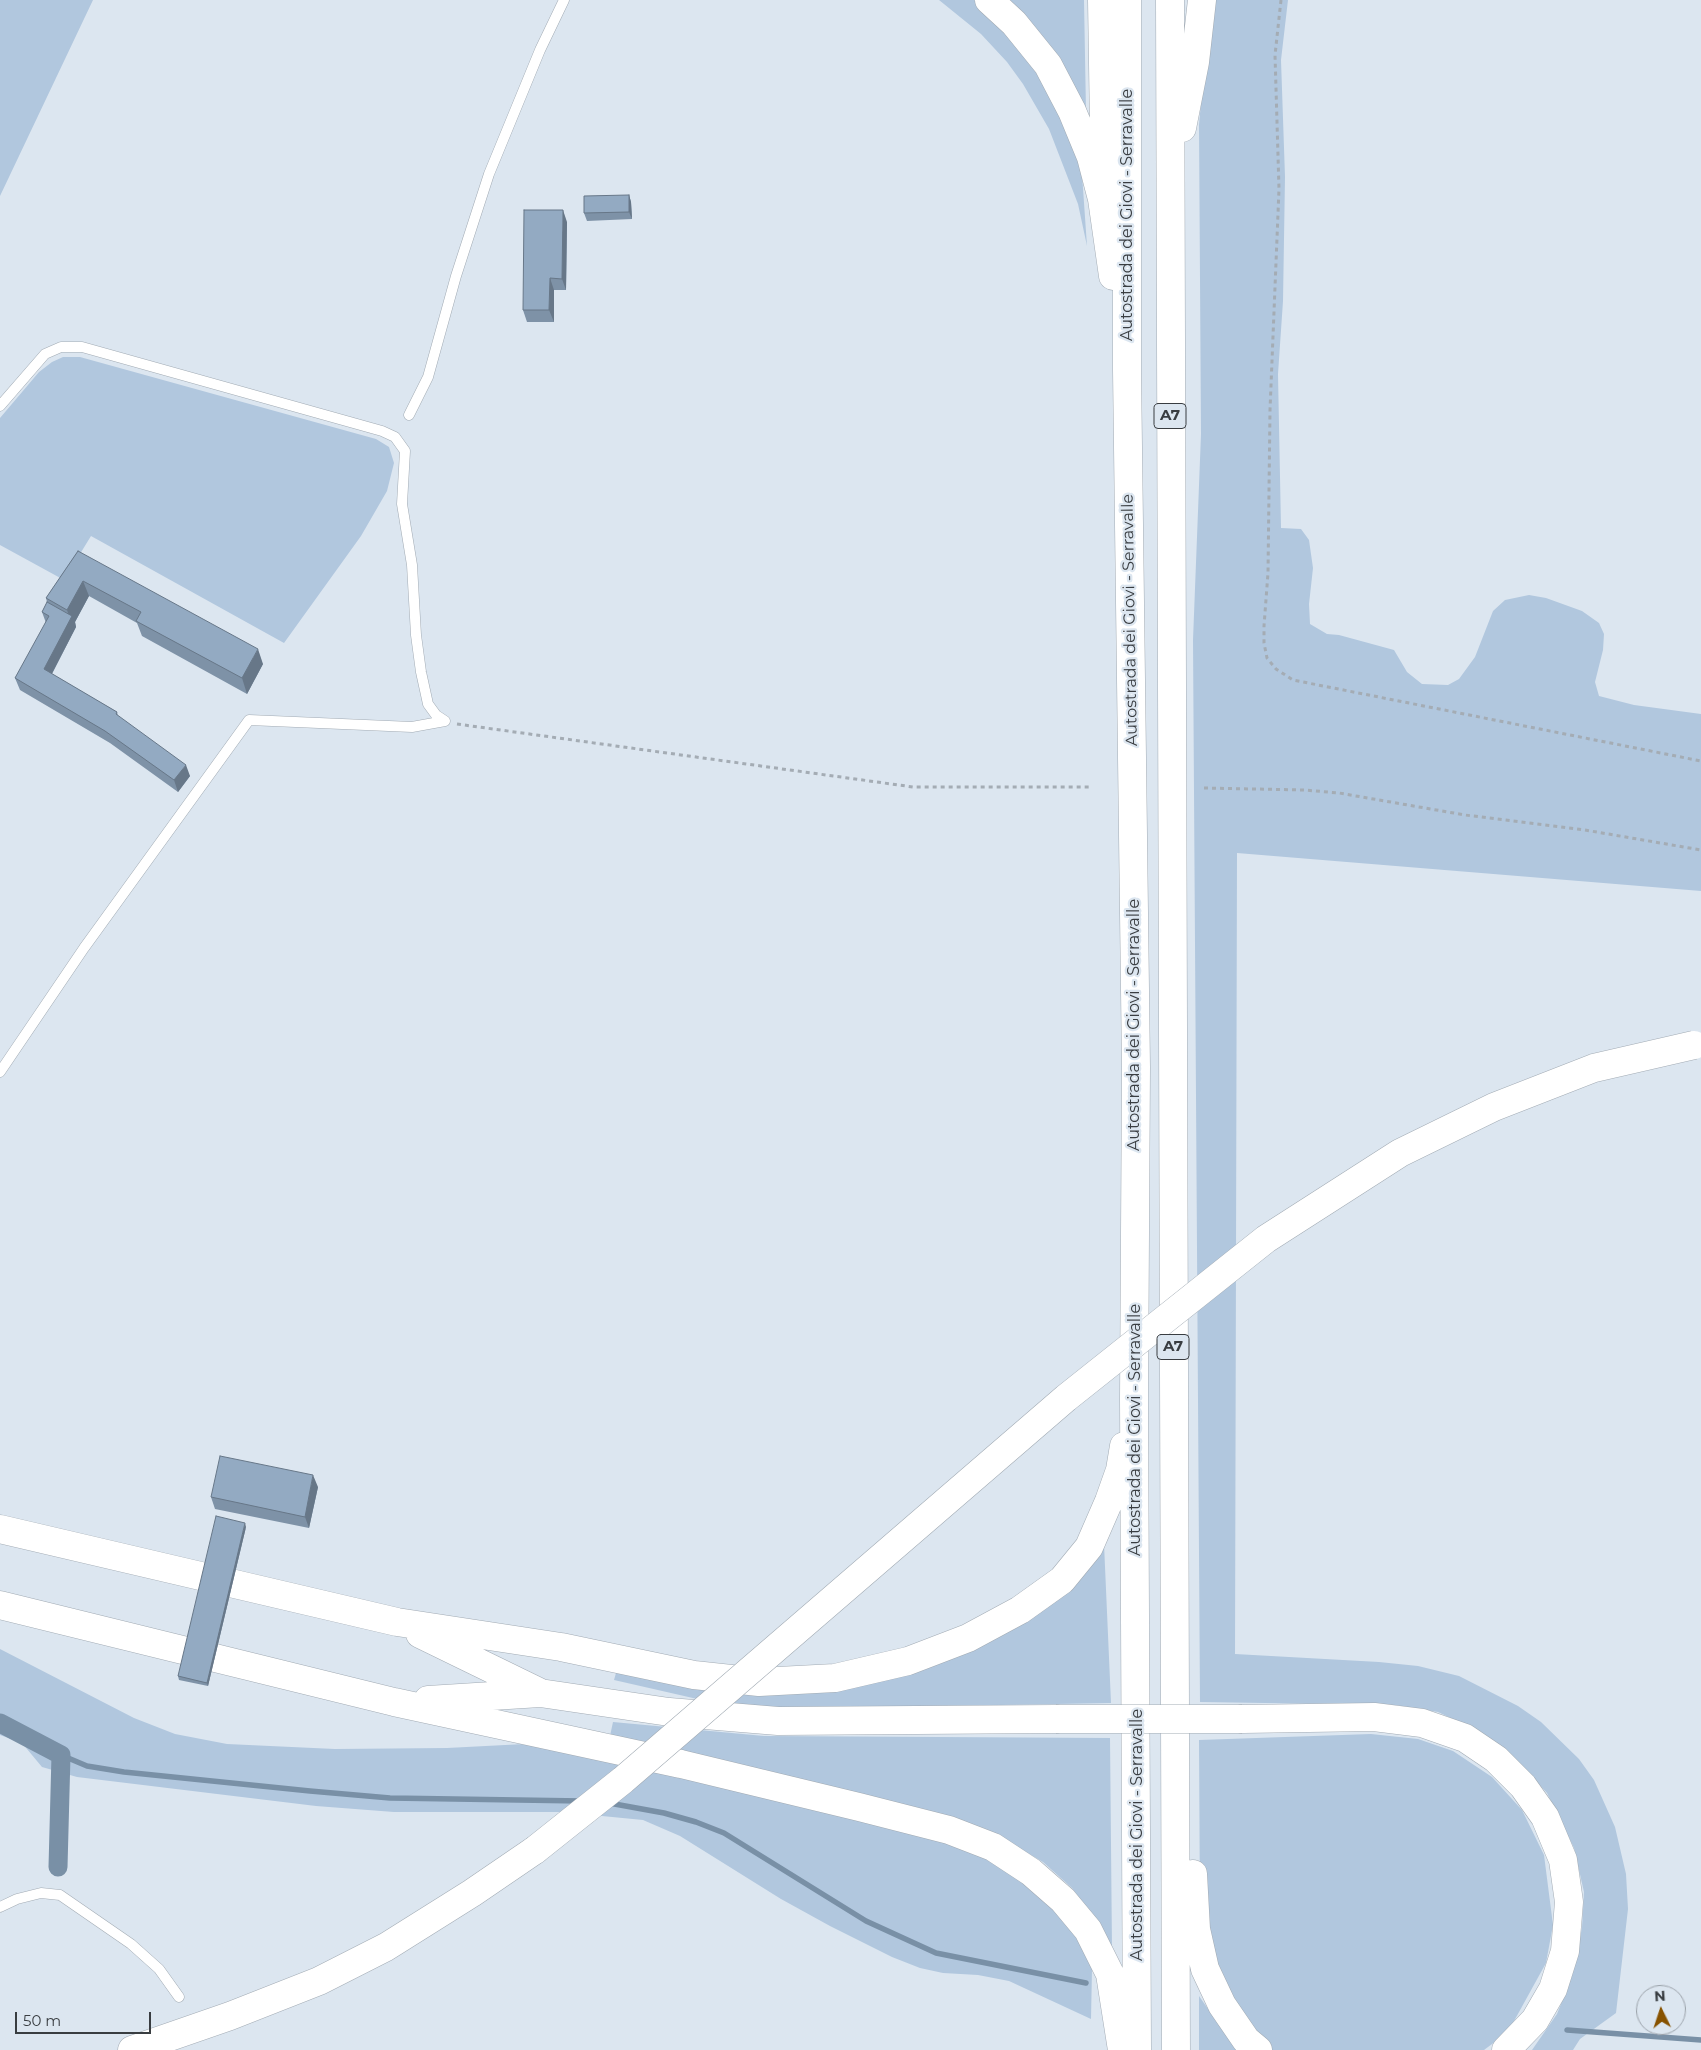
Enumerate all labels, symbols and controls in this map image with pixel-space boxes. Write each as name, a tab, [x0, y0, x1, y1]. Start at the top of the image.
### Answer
street label: Autostrada dei Giovi - Serravalle	[1117, 89, 1137, 341]
road number: A7	[1154, 404, 1186, 428]
street label: Autostrada dei Giovi - Serravalle	[1118, 494, 1142, 746]
street label: Autostrada dei Giovi - Serravalle	[1124, 899, 1144, 1151]
street label: Autostrada dei Giovi - Serravalle	[1125, 1304, 1145, 1556]
road number: A7	[1157, 1334, 1189, 1360]
street label: Autostrada dei Giovi - Serravalle	[1127, 1709, 1147, 1961]
north arrow	[1636, 1985, 1686, 2035]
text: N	[1654, 1987, 1666, 2005]
scale bar	[18, 2002, 154, 2034]
text: 50 m	[23, 2011, 61, 2030]

